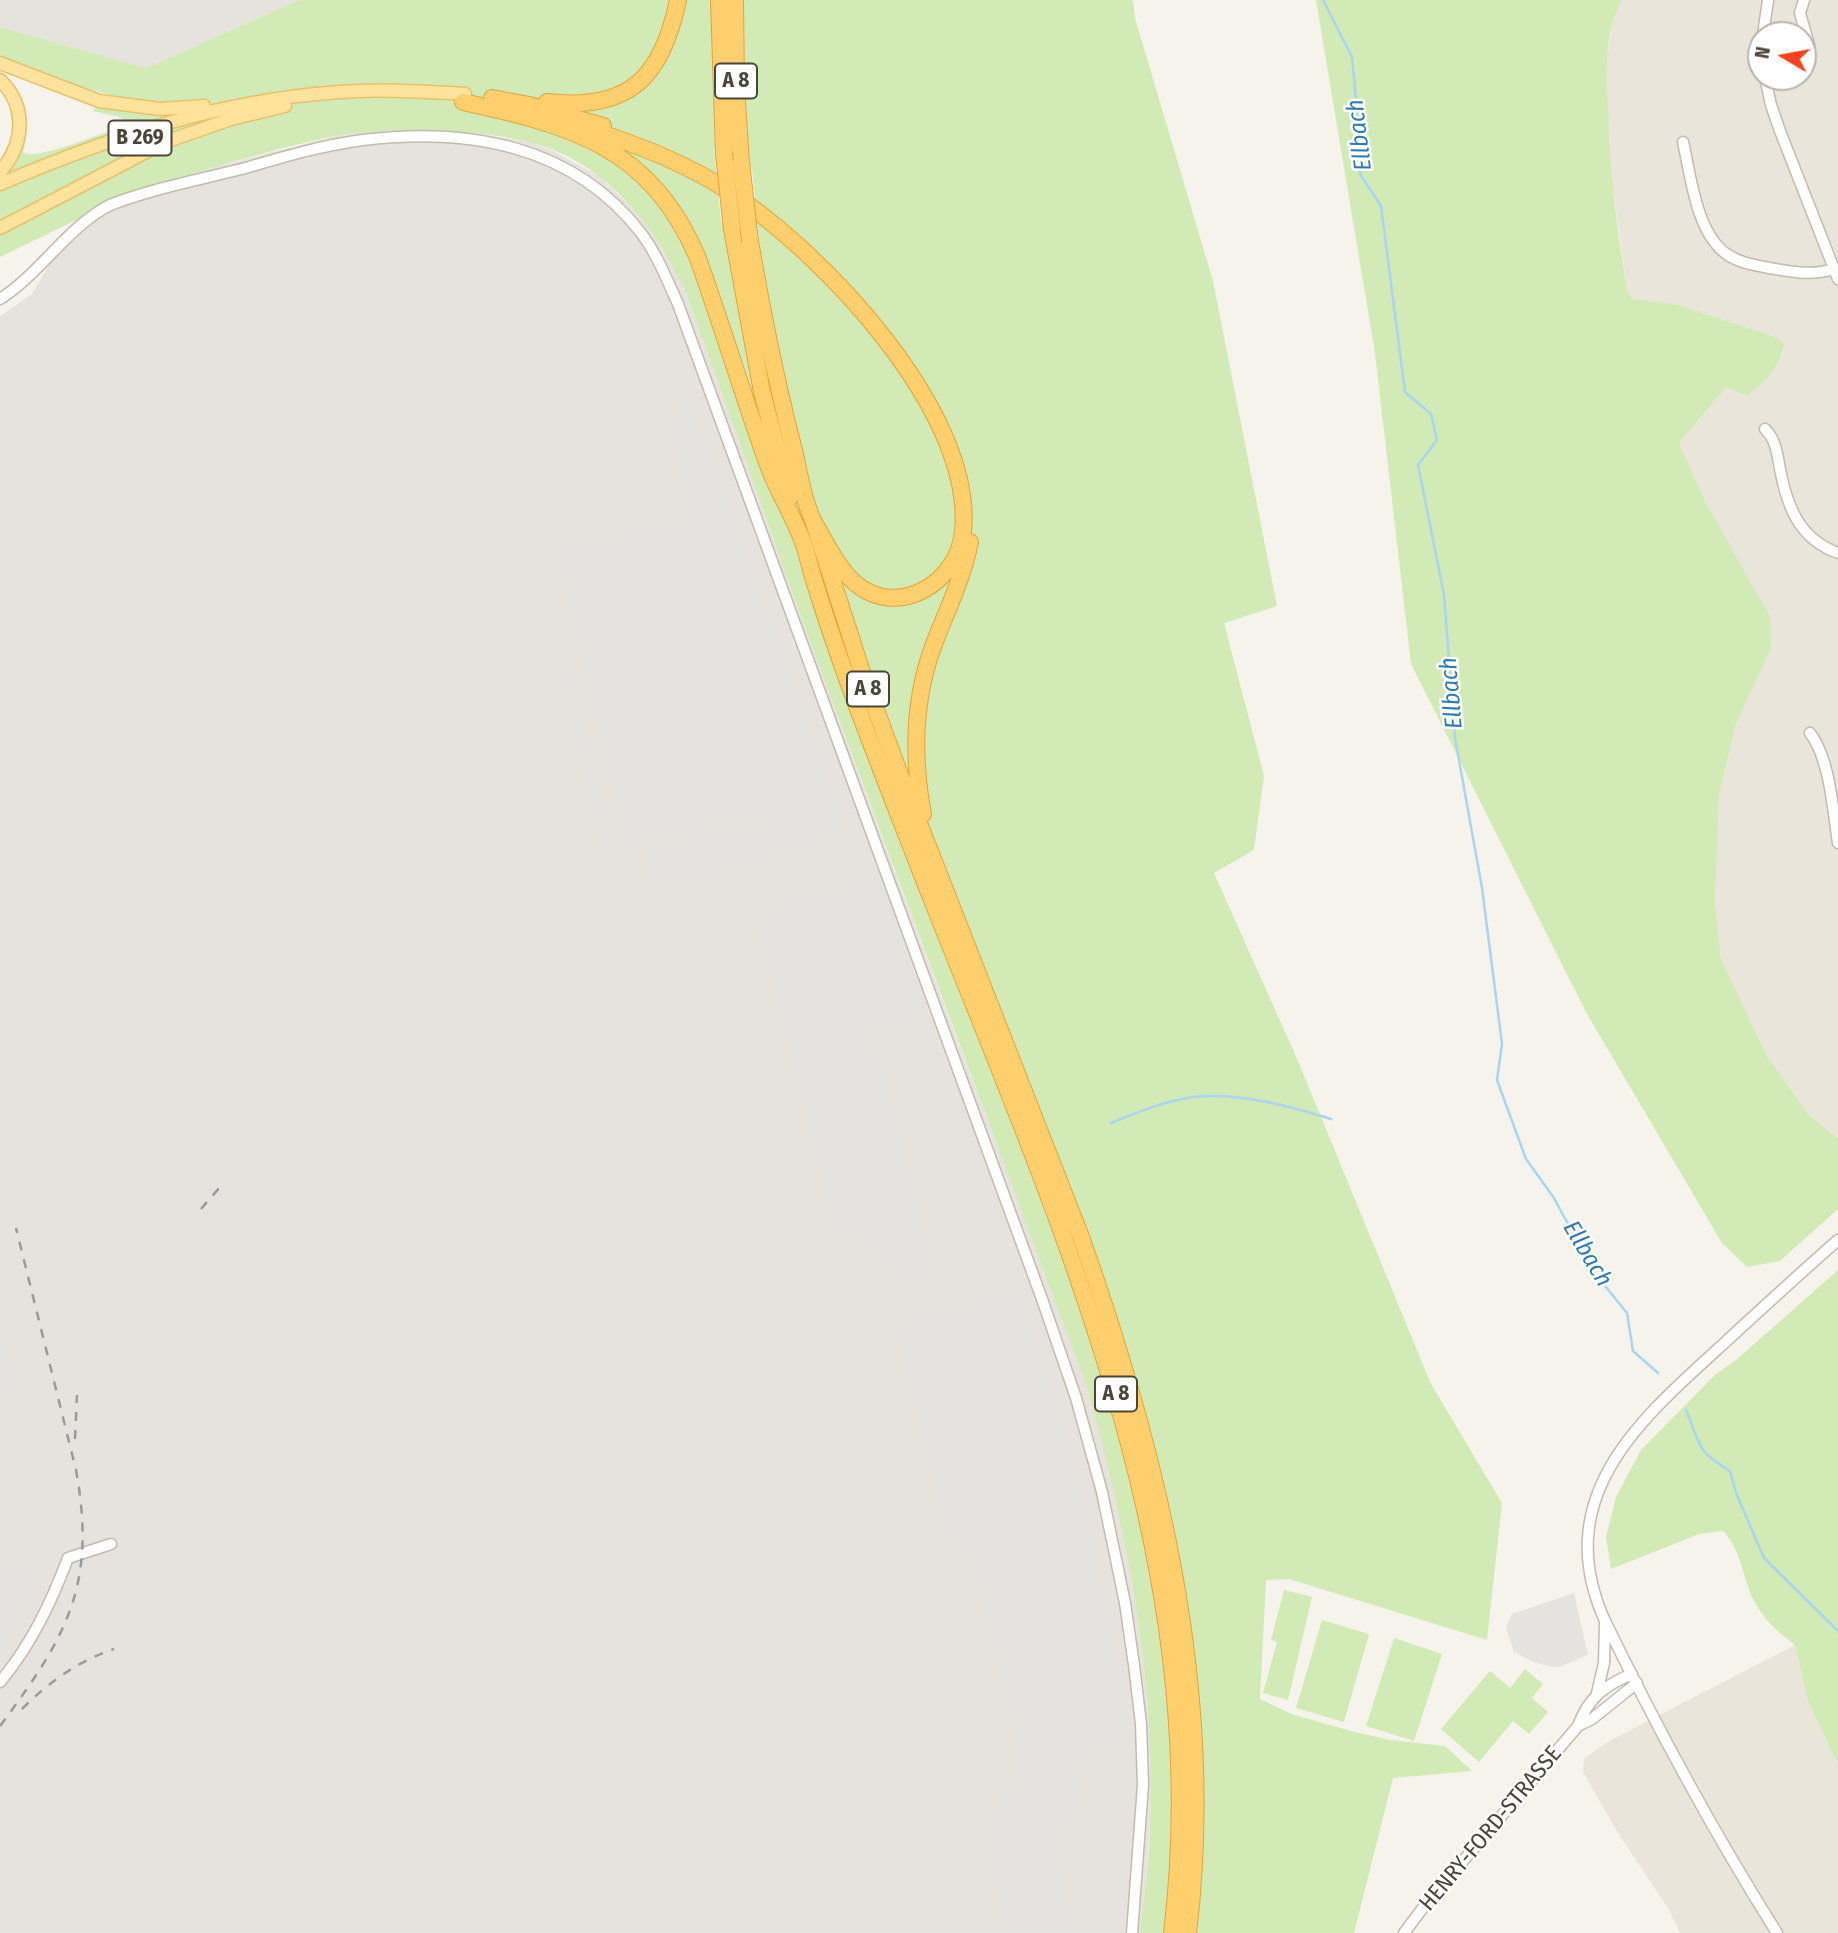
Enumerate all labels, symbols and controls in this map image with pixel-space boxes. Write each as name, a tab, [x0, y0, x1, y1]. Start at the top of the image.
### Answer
north arrow	[1747, 21, 1817, 91]
text: N	[1750, 45, 1775, 60]
road number: A 8	[715, 64, 757, 98]
water label: Ellbach	[1341, 98, 1379, 172]
road number: B 269	[108, 120, 172, 156]
water label: Ellbach	[1435, 656, 1469, 730]
road number: A 8	[847, 672, 889, 706]
water label: Ellbach	[1556, 1216, 1618, 1292]
road number: A 8	[1095, 1376, 1137, 1412]
street label: HENRY-FORD-STRASSE	[1414, 1741, 1568, 1917]

